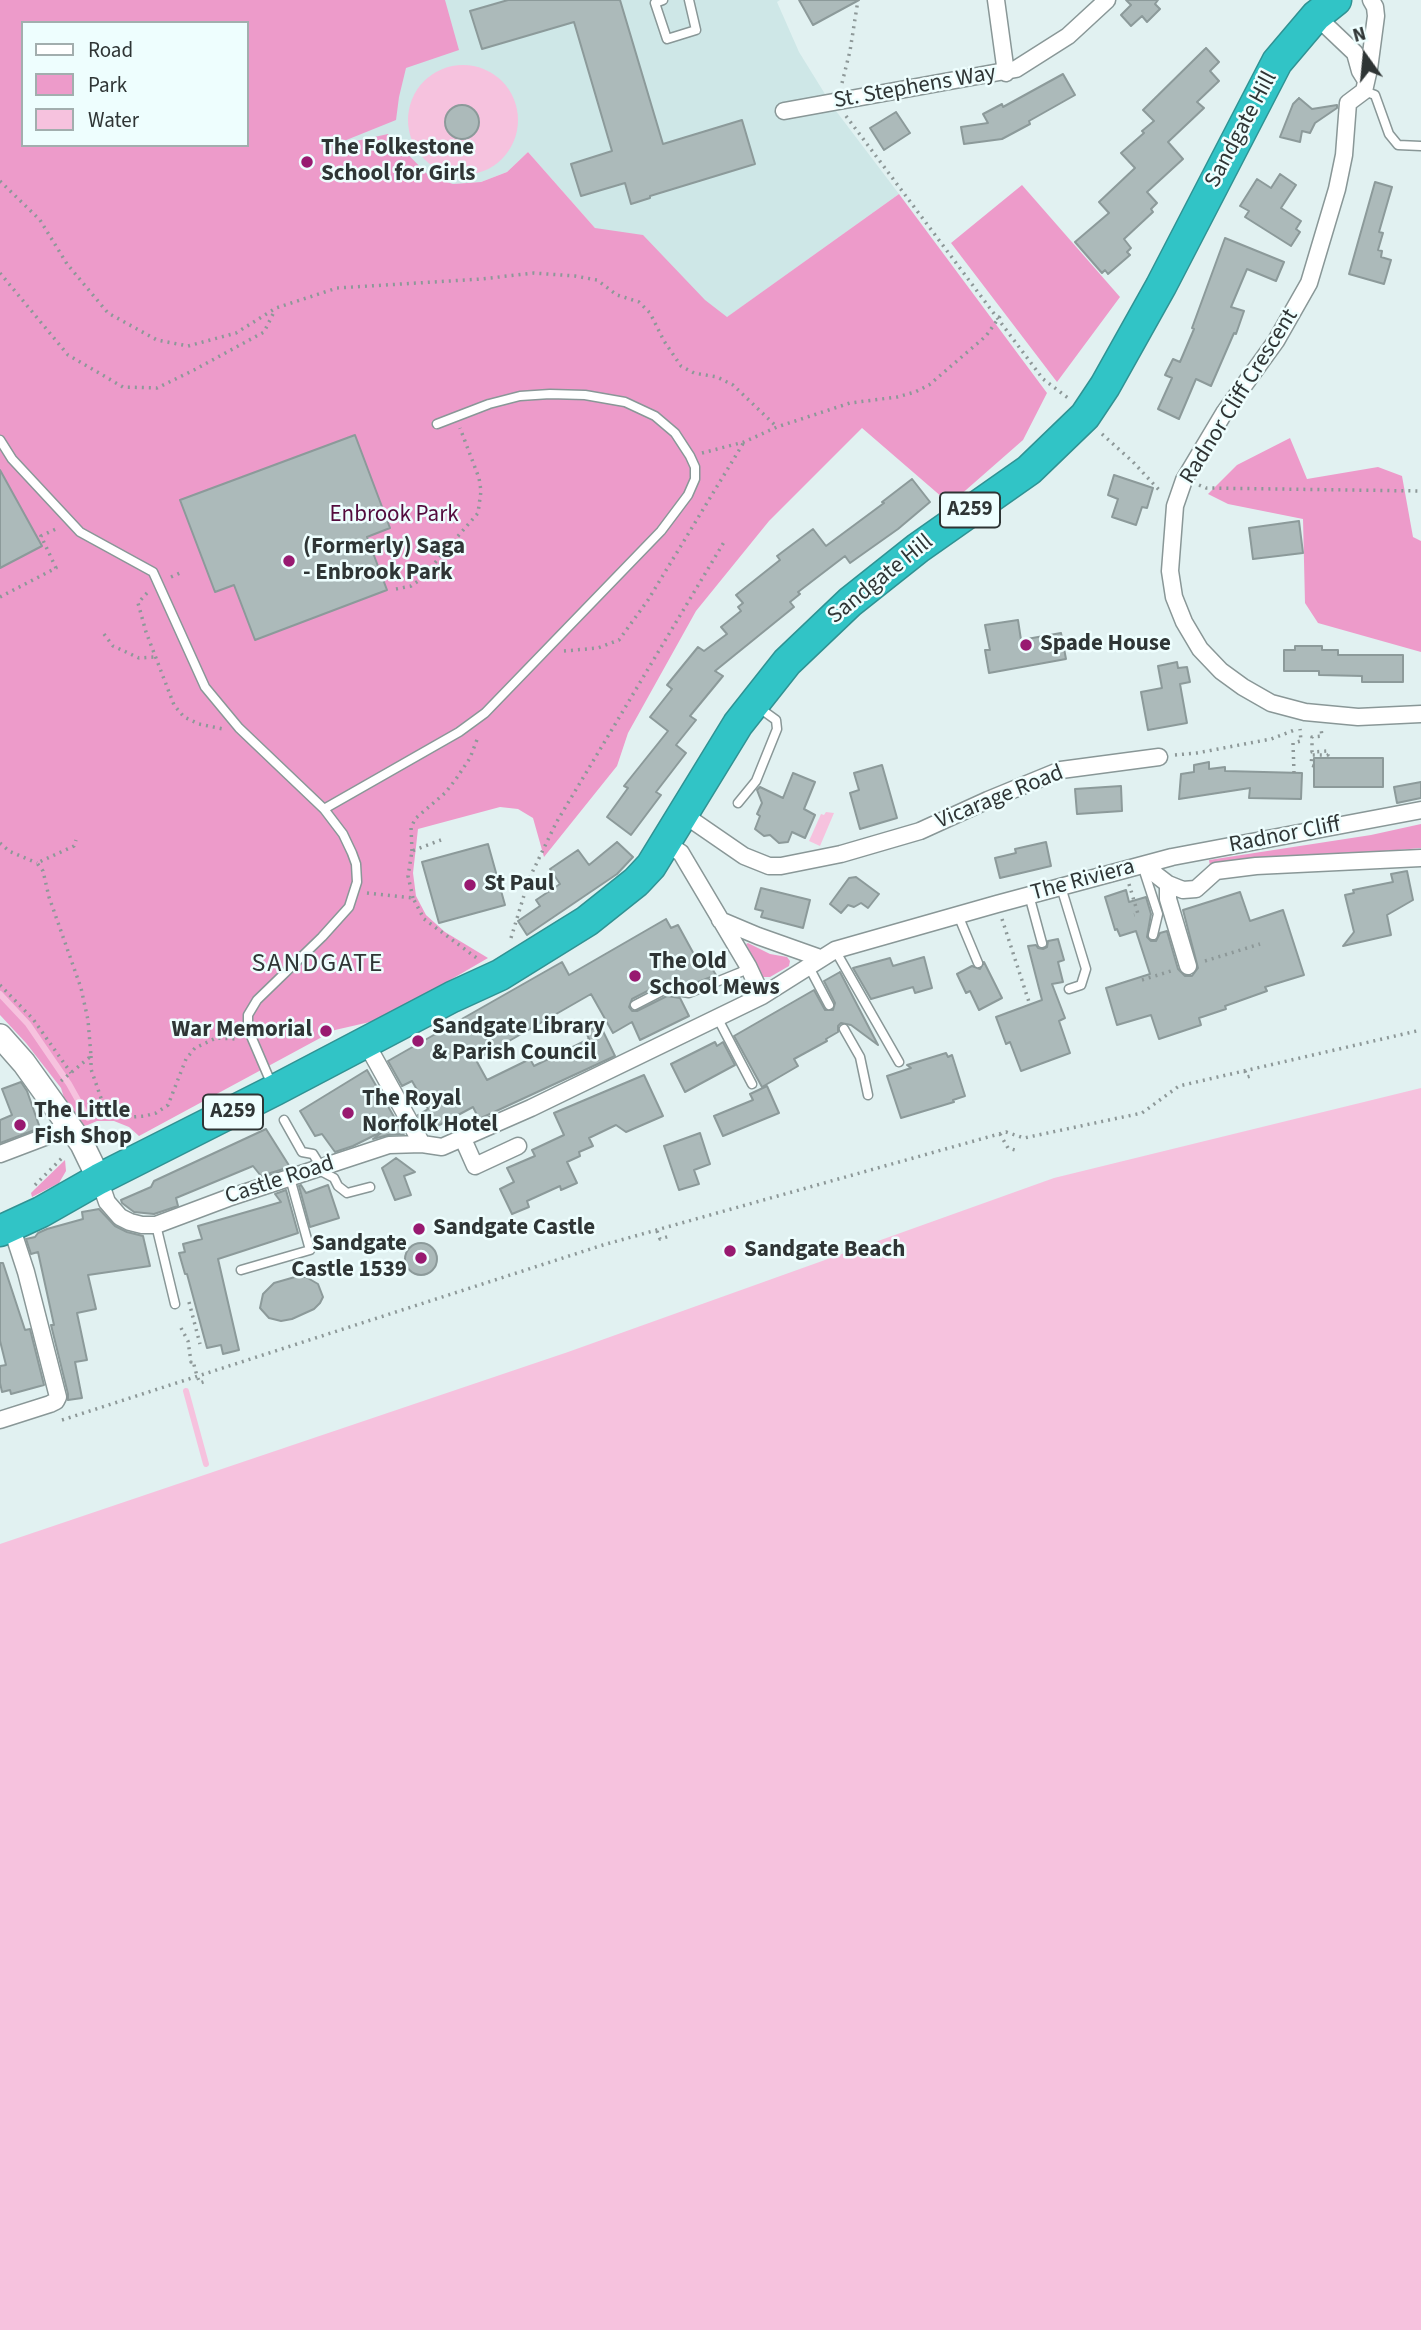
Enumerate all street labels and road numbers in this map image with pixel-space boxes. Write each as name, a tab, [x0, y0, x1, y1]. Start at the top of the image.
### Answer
street label: St. Stephens Way	[832, 60, 998, 116]
street label: Sandgate Hill	[1200, 67, 1284, 193]
street label: Radnor Cliff Crescent	[1175, 304, 1305, 490]
road number: A259	[940, 492, 1000, 528]
street label: Sandgate Hill	[823, 529, 939, 631]
street label: Vicarage Road	[932, 760, 1068, 836]
street label: Radnor Cliff	[1227, 812, 1343, 860]
street label: The Riviera	[1028, 854, 1138, 908]
road number: A259	[203, 1094, 263, 1130]
street label: Castle Road	[222, 1150, 338, 1212]

